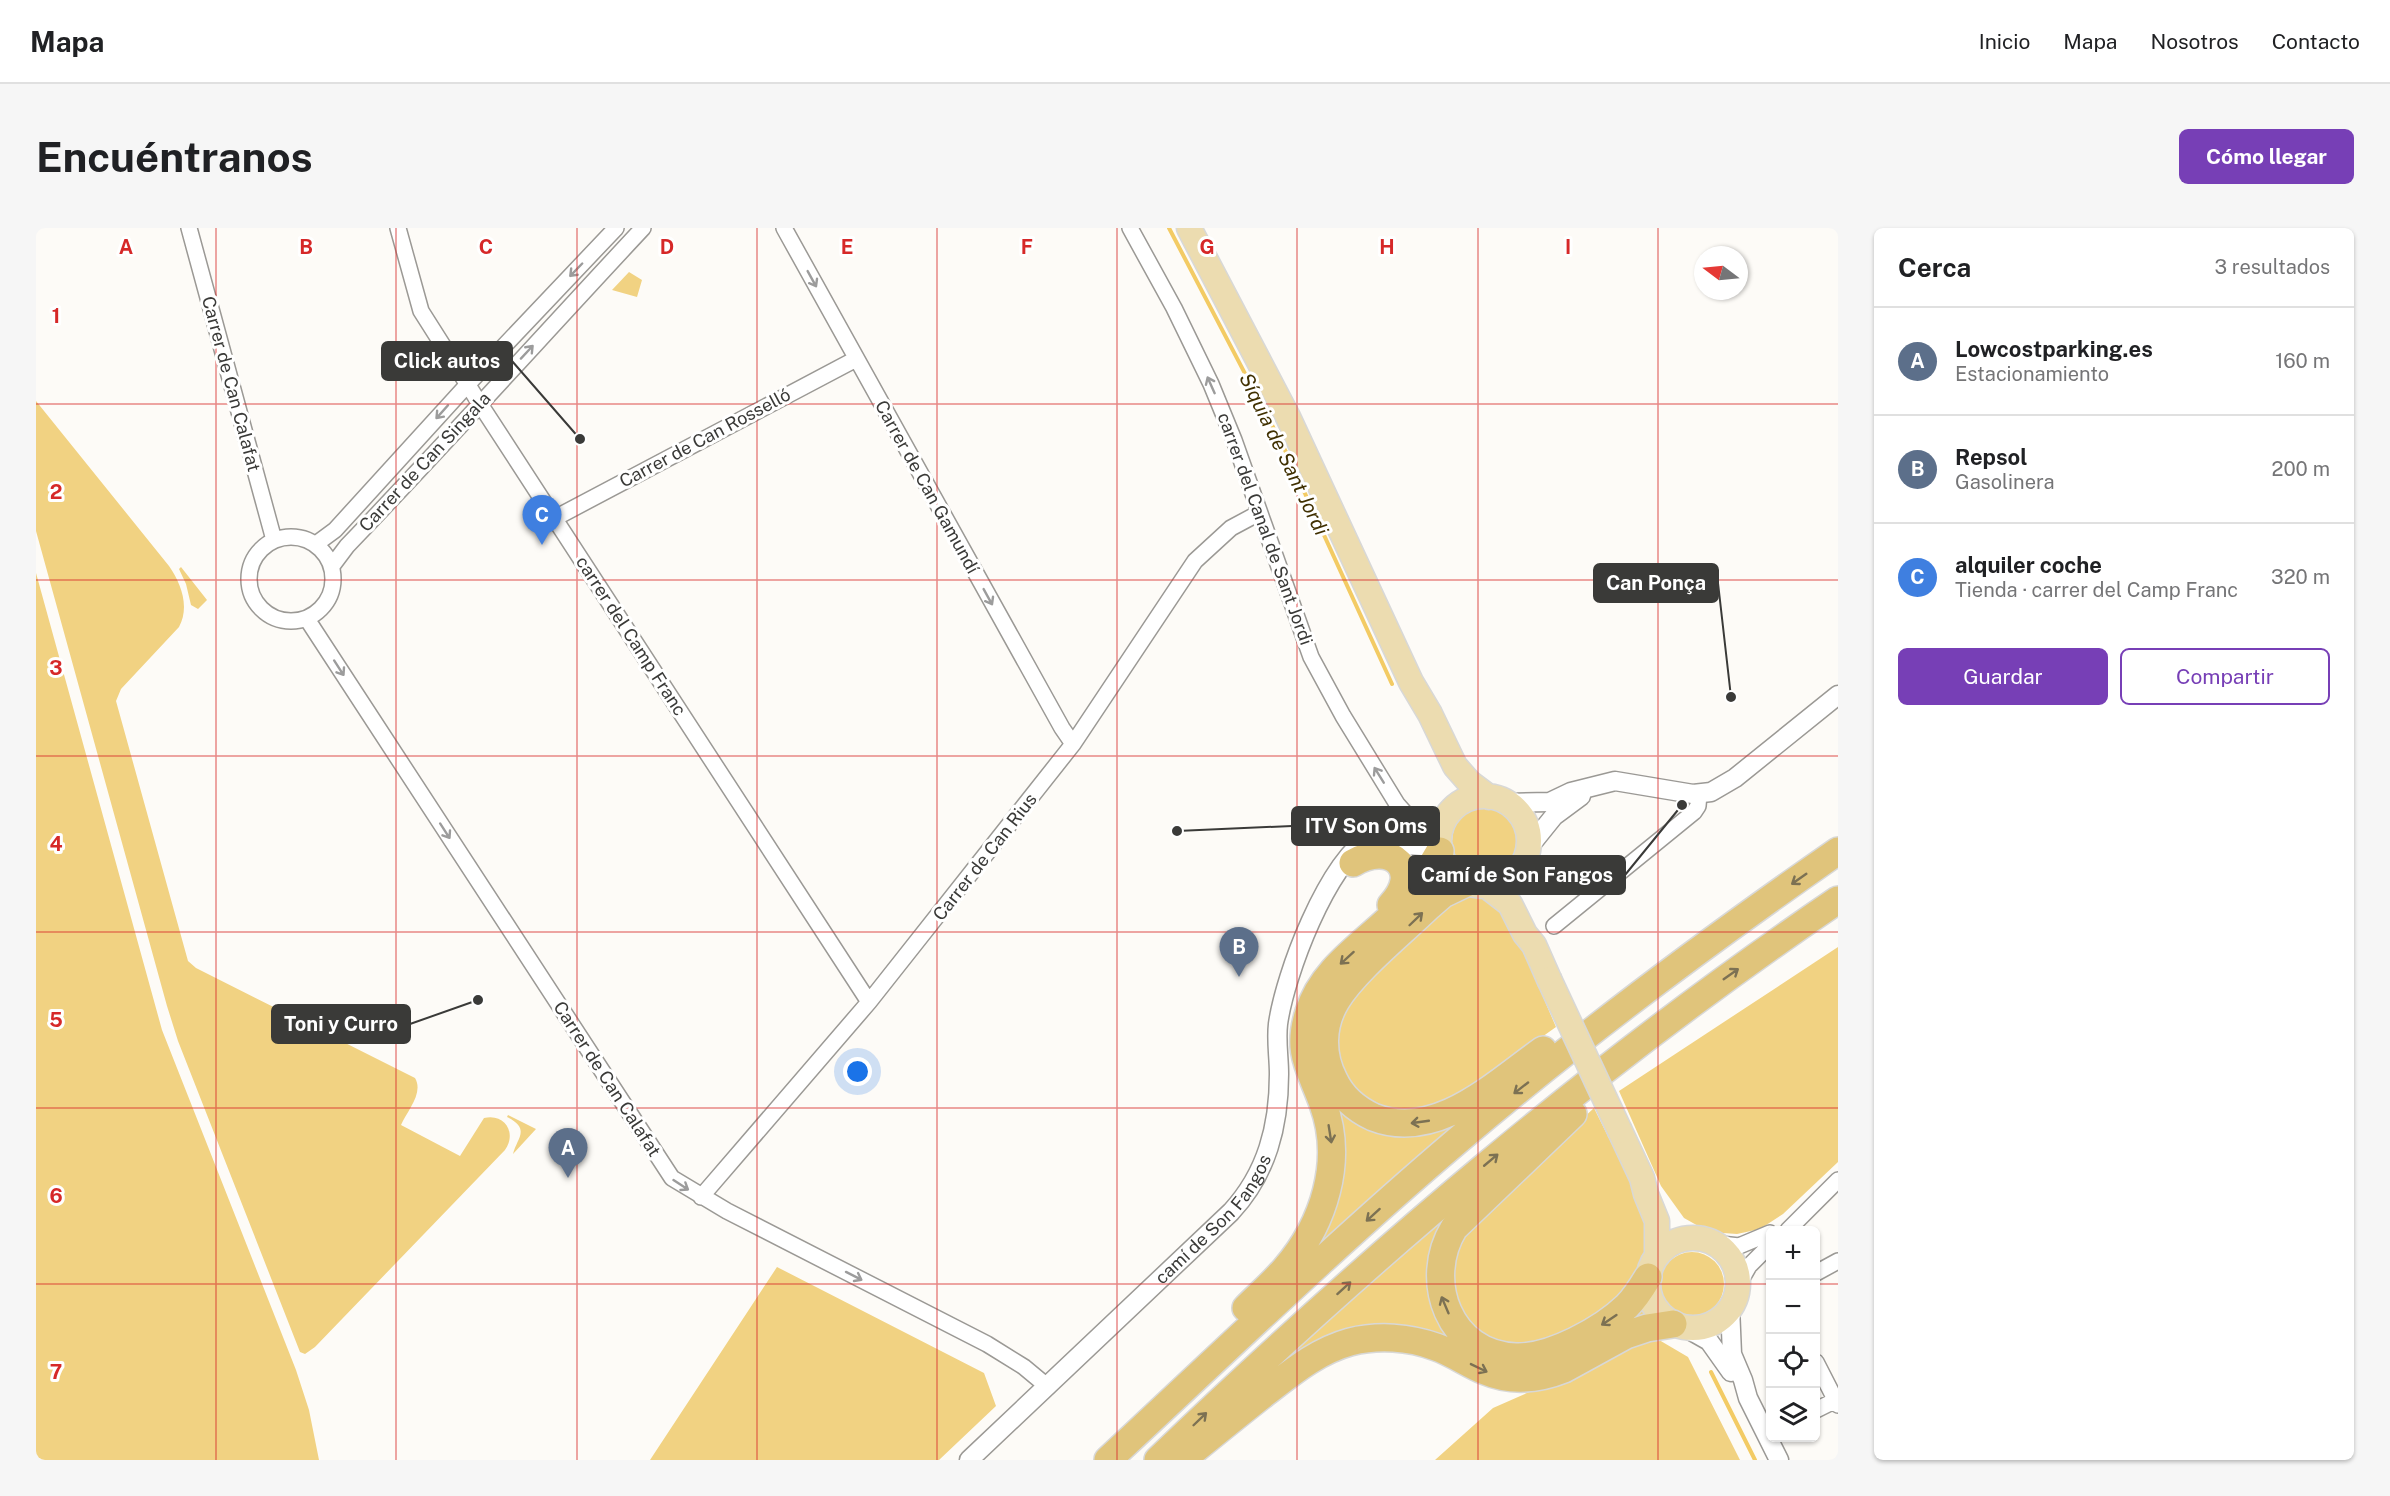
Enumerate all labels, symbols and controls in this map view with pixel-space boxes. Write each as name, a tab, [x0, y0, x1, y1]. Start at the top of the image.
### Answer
text: Mapa	[30, 25, 104, 58]
text: Inicio	[1979, 29, 2030, 54]
text: Mapa	[2063, 29, 2117, 54]
text: Nosotros	[2150, 29, 2239, 54]
text: Contacto	[2272, 29, 2360, 54]
button: Cómo llegar	[2179, 129, 2354, 184]
text: Encuéntranos	[36, 132, 313, 181]
text: A	[119, 235, 133, 259]
text: B	[299, 235, 313, 259]
text: C	[479, 235, 493, 259]
text: D	[660, 235, 674, 259]
text: E	[841, 235, 853, 259]
text: F	[1021, 235, 1033, 259]
text: G	[1199, 235, 1215, 259]
text: H	[1379, 235, 1395, 259]
text: I	[1565, 235, 1571, 259]
north arrow	[1694, 246, 1748, 300]
text: Cerca	[1898, 252, 1971, 283]
text: 3 resultados	[2214, 255, 2330, 279]
one-way arrow	[568, 263, 583, 278]
one-way arrow	[806, 270, 818, 287]
street label: Carrer de Can Calafat	[198, 294, 265, 474]
text: 1	[52, 304, 60, 328]
text: Lowcostparking.es	[1955, 336, 2153, 362]
callout: Click autos	[382, 342, 512, 380]
one-way arrow	[520, 345, 534, 360]
text: Click autos	[394, 349, 500, 373]
text: A	[1910, 349, 1925, 373]
text: 160 m	[2275, 349, 2330, 373]
text: Estacionamiento	[1955, 362, 2109, 386]
water label: Síquia de Sant Jordi	[1234, 369, 1334, 539]
one-way arrow	[1205, 376, 1216, 395]
street label: Carrer de Can Rosselló	[616, 384, 794, 492]
street label: Carrer de Can Singala	[355, 388, 495, 536]
street label: Carrer de Can Gamundí	[871, 397, 984, 577]
one-way arrow	[435, 405, 449, 420]
street label: carrer del Canal de Sant Jordi	[1214, 410, 1317, 648]
text: Repsol	[1955, 444, 2027, 470]
text: B	[1911, 457, 1924, 481]
text: 200 m	[2272, 457, 2330, 481]
text: Gasolinera	[1955, 470, 2054, 494]
text: 2	[50, 480, 62, 504]
pin: C	[522, 496, 562, 545]
street label: carrer del Camp Franc	[572, 552, 691, 719]
text: alquiler coche	[1955, 552, 2102, 578]
callout: Can Ponça	[1594, 564, 1718, 602]
text: C	[1910, 565, 1925, 589]
text: 320 m	[2271, 565, 2330, 589]
text: Can Ponça	[1606, 571, 1706, 595]
text: Tienda · carrer del Camp Franc	[1955, 578, 2238, 602]
one-way arrow	[983, 587, 994, 605]
button: Guardar	[1898, 648, 2108, 705]
button: Compartir	[2120, 648, 2330, 705]
text: 3	[49, 656, 63, 680]
one-way arrow	[333, 659, 345, 676]
one-way arrow	[1373, 767, 1385, 784]
street label: Carrer de Can Rius	[928, 789, 1041, 925]
callout: ITV Son Oms	[1292, 807, 1439, 845]
text: ITV Son Oms	[1305, 814, 1427, 838]
one-way arrow	[440, 822, 452, 839]
text: 4	[49, 832, 63, 856]
callout: Camí de Son Fangos	[1409, 856, 1625, 894]
text: Camí de Son Fangos	[1421, 863, 1613, 887]
one-way arrow	[1792, 872, 1808, 885]
one-way arrow	[1408, 911, 1423, 926]
pin: B	[1220, 928, 1258, 977]
one-way arrow	[1340, 951, 1355, 965]
one-way arrow	[1723, 968, 1739, 980]
street label: Carrer de Can Calafat	[549, 997, 665, 1160]
callout: Toni y Curro	[272, 1005, 410, 1043]
text: 5	[49, 1008, 63, 1032]
text: Toni y Curro	[284, 1012, 398, 1036]
your location	[843, 1057, 872, 1086]
one-way arrow	[1513, 1082, 1529, 1095]
one-way arrow	[1410, 1117, 1430, 1128]
one-way arrow	[1325, 1124, 1336, 1144]
pin: A	[548, 1128, 588, 1178]
street label: camí de Son Fangos	[1151, 1151, 1275, 1288]
one-way arrow	[1483, 1154, 1499, 1167]
one-way arrow	[673, 1178, 690, 1191]
text: 6	[49, 1184, 63, 1208]
one-way arrow	[1366, 1208, 1381, 1222]
map controls	[1766, 1226, 1820, 1442]
button: +	[1766, 1226, 1820, 1280]
one-way arrow	[844, 1270, 862, 1282]
button: −	[1766, 1280, 1820, 1334]
one-way arrow	[1337, 1281, 1352, 1295]
one-way arrow	[1439, 1297, 1450, 1315]
one-way arrow	[1601, 1313, 1618, 1326]
button: locate	[1766, 1334, 1820, 1388]
text: 7	[50, 1360, 62, 1384]
one-way arrow	[1469, 1362, 1487, 1374]
button: layers	[1766, 1388, 1820, 1442]
one-way arrow	[1193, 1412, 1208, 1427]

